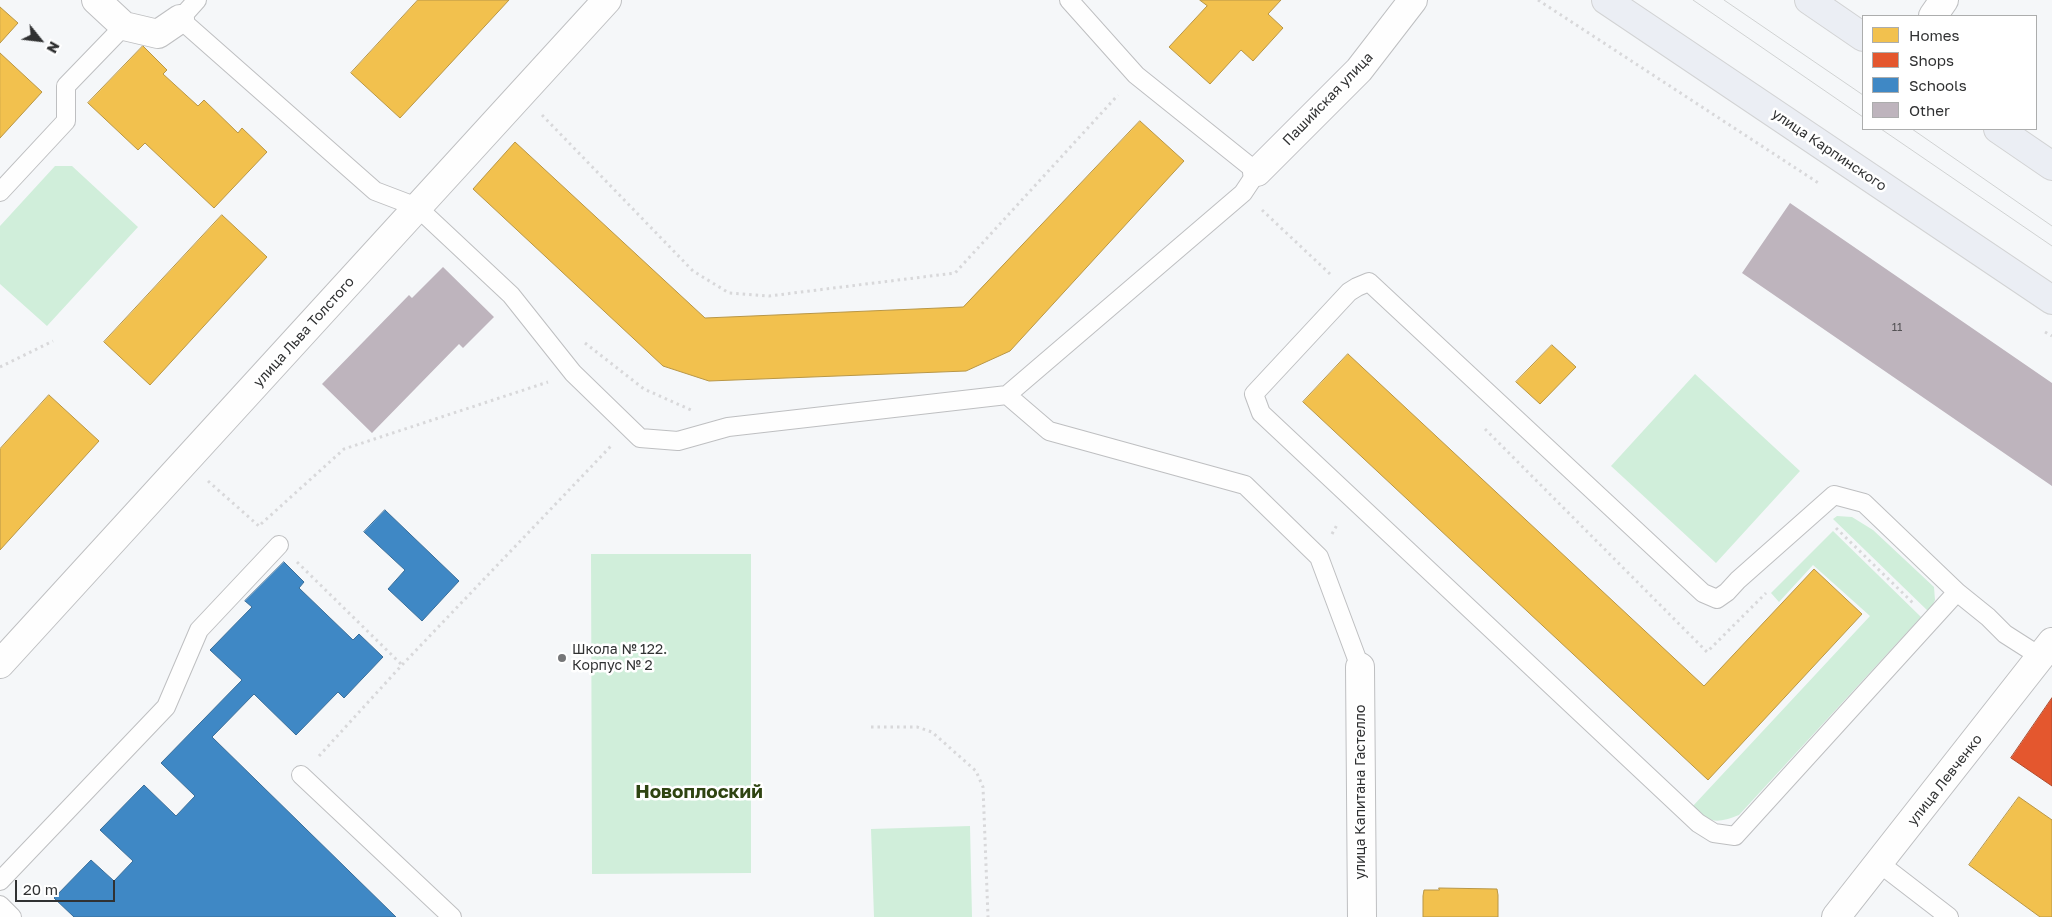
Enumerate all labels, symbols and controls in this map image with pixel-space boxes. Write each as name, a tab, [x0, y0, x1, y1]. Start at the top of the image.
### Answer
north arrow	[15, 15, 65, 65]
legend	[1862, 15, 2037, 130]
text: Homes	[1909, 26, 1959, 44]
text: N	[44, 39, 64, 56]
street label: Пашийская улица	[1279, 49, 1377, 149]
text: Shops	[1909, 51, 1954, 69]
text: Schools	[1909, 76, 1967, 94]
text: Other	[1909, 101, 1950, 119]
street label: улица Карпинского	[1768, 105, 1890, 195]
street label: улица Льва Толстого	[250, 273, 358, 391]
house number: 11	[1892, 321, 1902, 335]
place label: Школа № 122. Корпус № 2	[572, 642, 667, 674]
marker: Школа № 122. Корпус № 2	[556, 652, 568, 664]
street label: улица Капитана Гастелло	[1353, 705, 1369, 879]
street label: улица Левченко	[1904, 731, 1986, 829]
district label: Новоплоский	[635, 781, 763, 803]
scale bar	[18, 870, 118, 902]
text: 20 m	[23, 880, 58, 898]

